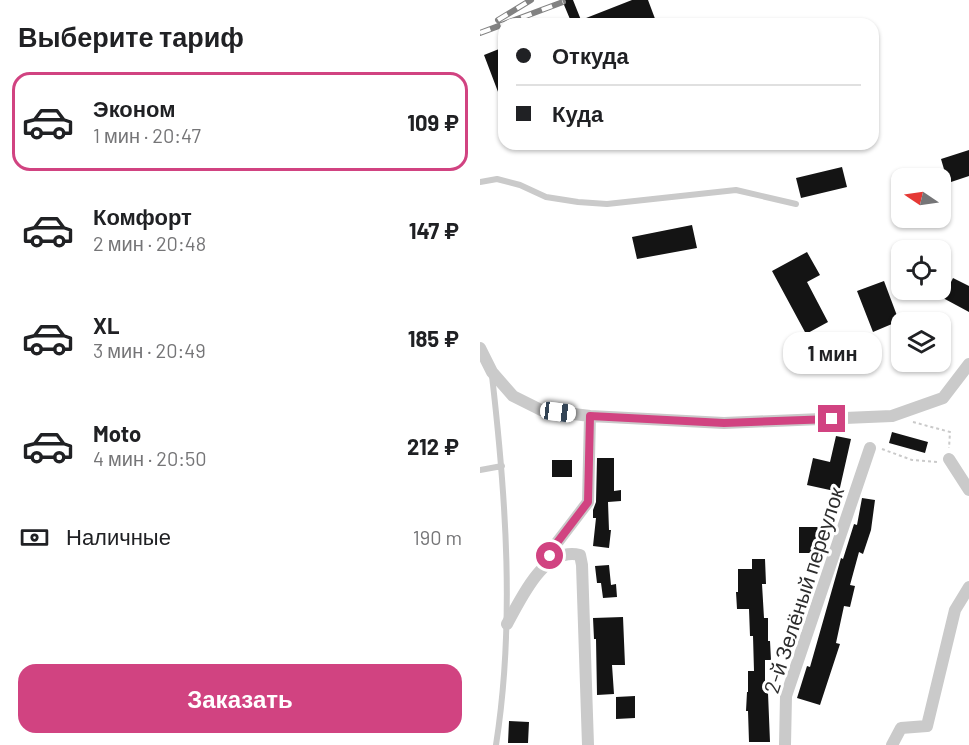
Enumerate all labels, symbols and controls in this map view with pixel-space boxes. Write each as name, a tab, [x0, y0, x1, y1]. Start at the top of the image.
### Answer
text: Выберите тариф	[18, 20, 244, 52]
text: Откуда	[552, 42, 629, 68]
icon: car	[21, 95, 75, 149]
text: Эконом	[93, 95, 176, 121]
text: Куда	[552, 100, 603, 126]
text: 109 ₽	[407, 109, 459, 135]
text: 1 мин · 20:47	[93, 123, 201, 147]
north arrow	[891, 168, 951, 228]
map controls	[891, 168, 951, 372]
icon: car	[21, 203, 75, 257]
text: Комфорт	[93, 203, 192, 229]
text: 147 ₽	[409, 217, 459, 243]
text: 2 мин · 20:48	[93, 231, 206, 255]
button: locate	[891, 240, 951, 300]
icon: car	[21, 311, 75, 365]
text: XL	[93, 312, 119, 338]
button: layers	[891, 312, 951, 372]
text: 185 ₽	[408, 325, 459, 351]
callout: 1 мин	[782, 332, 881, 374]
text: 3 мин · 20:49	[93, 338, 206, 362]
text: 1 мин	[807, 341, 858, 365]
car	[539, 401, 577, 423]
route end	[818, 405, 845, 432]
icon: car	[21, 419, 75, 473]
text: Moto	[93, 420, 141, 446]
text: 212 ₽	[407, 433, 459, 459]
text: 4 мин · 20:50	[93, 446, 207, 470]
street label: 2-й Зелёный переулок	[758, 483, 848, 696]
icon: cash	[18, 521, 51, 554]
text: Наличные	[66, 523, 171, 549]
text: 190 m	[413, 525, 462, 549]
route start	[536, 542, 563, 569]
button: Заказать	[18, 664, 462, 733]

